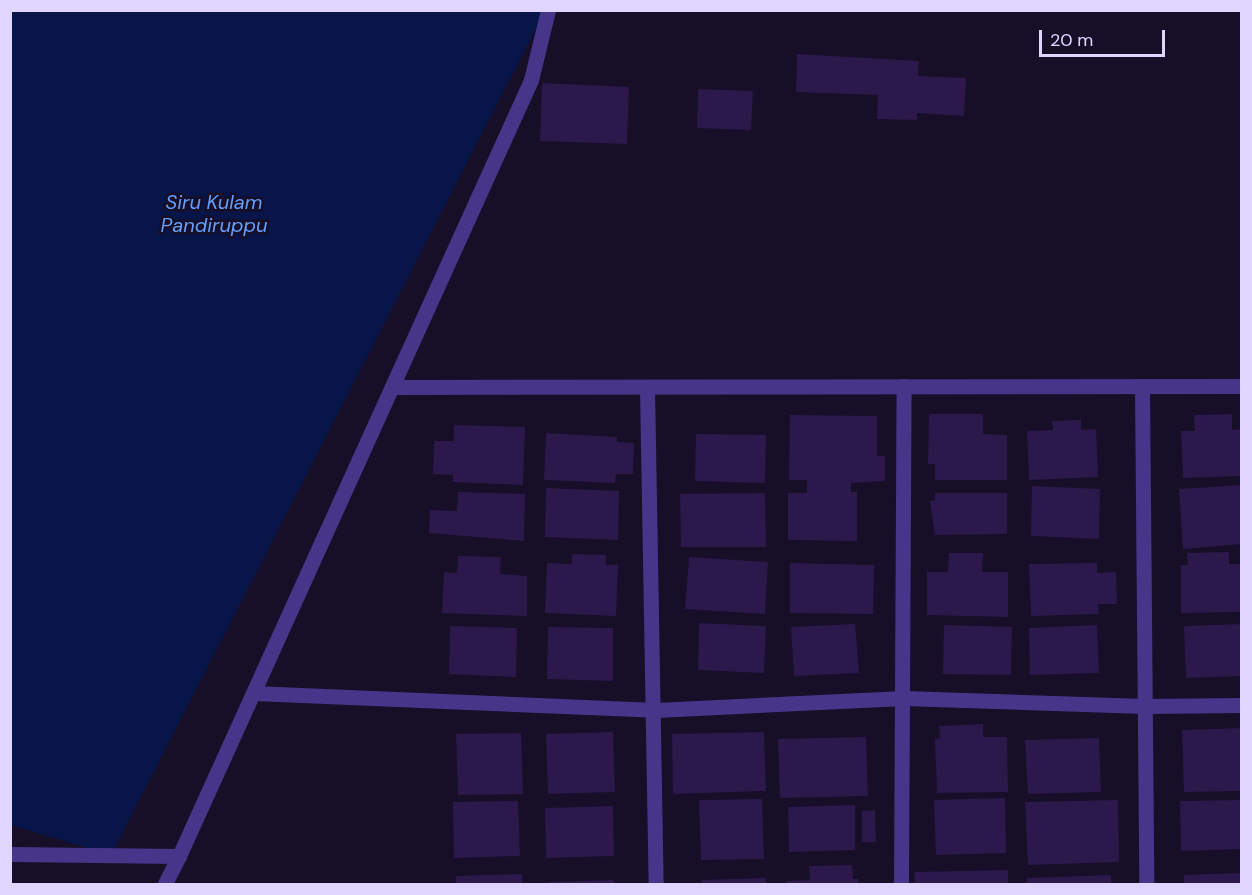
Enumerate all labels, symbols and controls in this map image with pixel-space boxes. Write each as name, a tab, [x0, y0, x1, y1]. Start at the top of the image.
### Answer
scale bar	[1042, 18, 1168, 56]
text: 20 m	[1050, 28, 1093, 52]
water label: Siru Kulam Pandiruppu	[161, 190, 267, 237]

